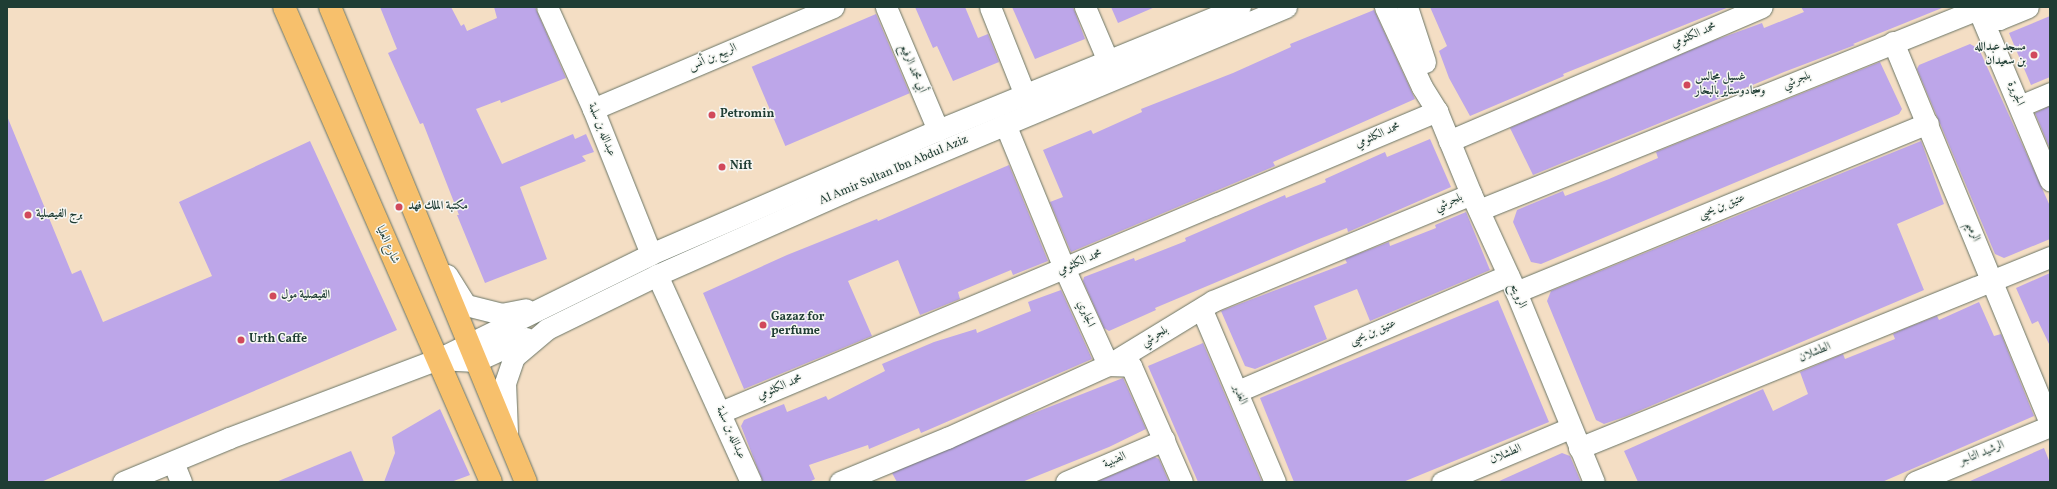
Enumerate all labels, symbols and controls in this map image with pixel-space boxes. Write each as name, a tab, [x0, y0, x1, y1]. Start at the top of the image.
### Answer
street label: محمد الكلثومي	[1669, 20, 1719, 52]
street label: الربيع بن أنس	[687, 41, 739, 75]
place label: مسجد عبدالله بن سعيدان	[1974, 41, 2026, 69]
street label: أبي محمد الرفيع	[895, 42, 929, 96]
marker: مسجد عبدالله بن سعيدان	[2029, 50, 2039, 60]
street label: بلجرشي	[1781, 69, 1813, 93]
place label: غسيل مجالس وسجادوستاير بالبخار	[1695, 71, 1765, 99]
street label: الجريرة	[2003, 79, 2027, 109]
marker: غسيل مجالس وسجادوستاير بالبخار	[1682, 80, 1692, 90]
street label: عبدالله بن سلمة	[584, 101, 618, 159]
place label: Petromin	[720, 108, 774, 122]
marker: Petromin	[707, 110, 717, 120]
street label: محمد الكلثومي	[1353, 120, 1403, 152]
street label: Al Amir Sultan Ibn Abdul Aziz	[817, 133, 971, 209]
place label: Nift	[730, 160, 752, 174]
marker: Nift	[717, 162, 727, 172]
street label: بلجرشي	[1433, 191, 1465, 215]
street label: عتيق بن يحيى	[1697, 191, 1747, 223]
place label: مكتبة الملك فهد	[408, 200, 468, 214]
marker: مكتبة الملك فهد	[393, 201, 405, 213]
place label: برج الفيصلية	[36, 208, 83, 222]
marker: برج الفيصلية	[23, 210, 33, 220]
street label: الرميم	[1962, 220, 1982, 244]
street label: شارع العليا	[372, 224, 402, 266]
street label: محمد الكلثومي	[1055, 247, 1105, 279]
street label: الرويتع	[1505, 281, 1529, 311]
place label: الفيصلية مول	[281, 289, 330, 303]
marker: الفيصلية مول	[268, 291, 278, 301]
street label: الجابري	[1073, 298, 1097, 330]
place label: Gazaz for perfume	[771, 311, 825, 339]
street label: عتيق بن يحيى	[1348, 317, 1398, 349]
marker: Gazaz for perfume	[758, 320, 768, 330]
street label: بلجرشي	[1139, 323, 1171, 351]
place label: Urth Caffe	[249, 333, 307, 347]
marker: Urth Caffe	[236, 335, 246, 345]
street label: الطشلان	[1797, 340, 1833, 366]
street label: محمد الكلثومي	[755, 372, 805, 404]
street label: الغدير	[1228, 383, 1250, 407]
street label: عبدالله بن سلمة	[712, 404, 748, 462]
street label: الرشيد التاجر	[1957, 438, 2007, 470]
street label: الطشلان	[1488, 442, 1524, 468]
street label: الضبية	[1101, 450, 1129, 472]

